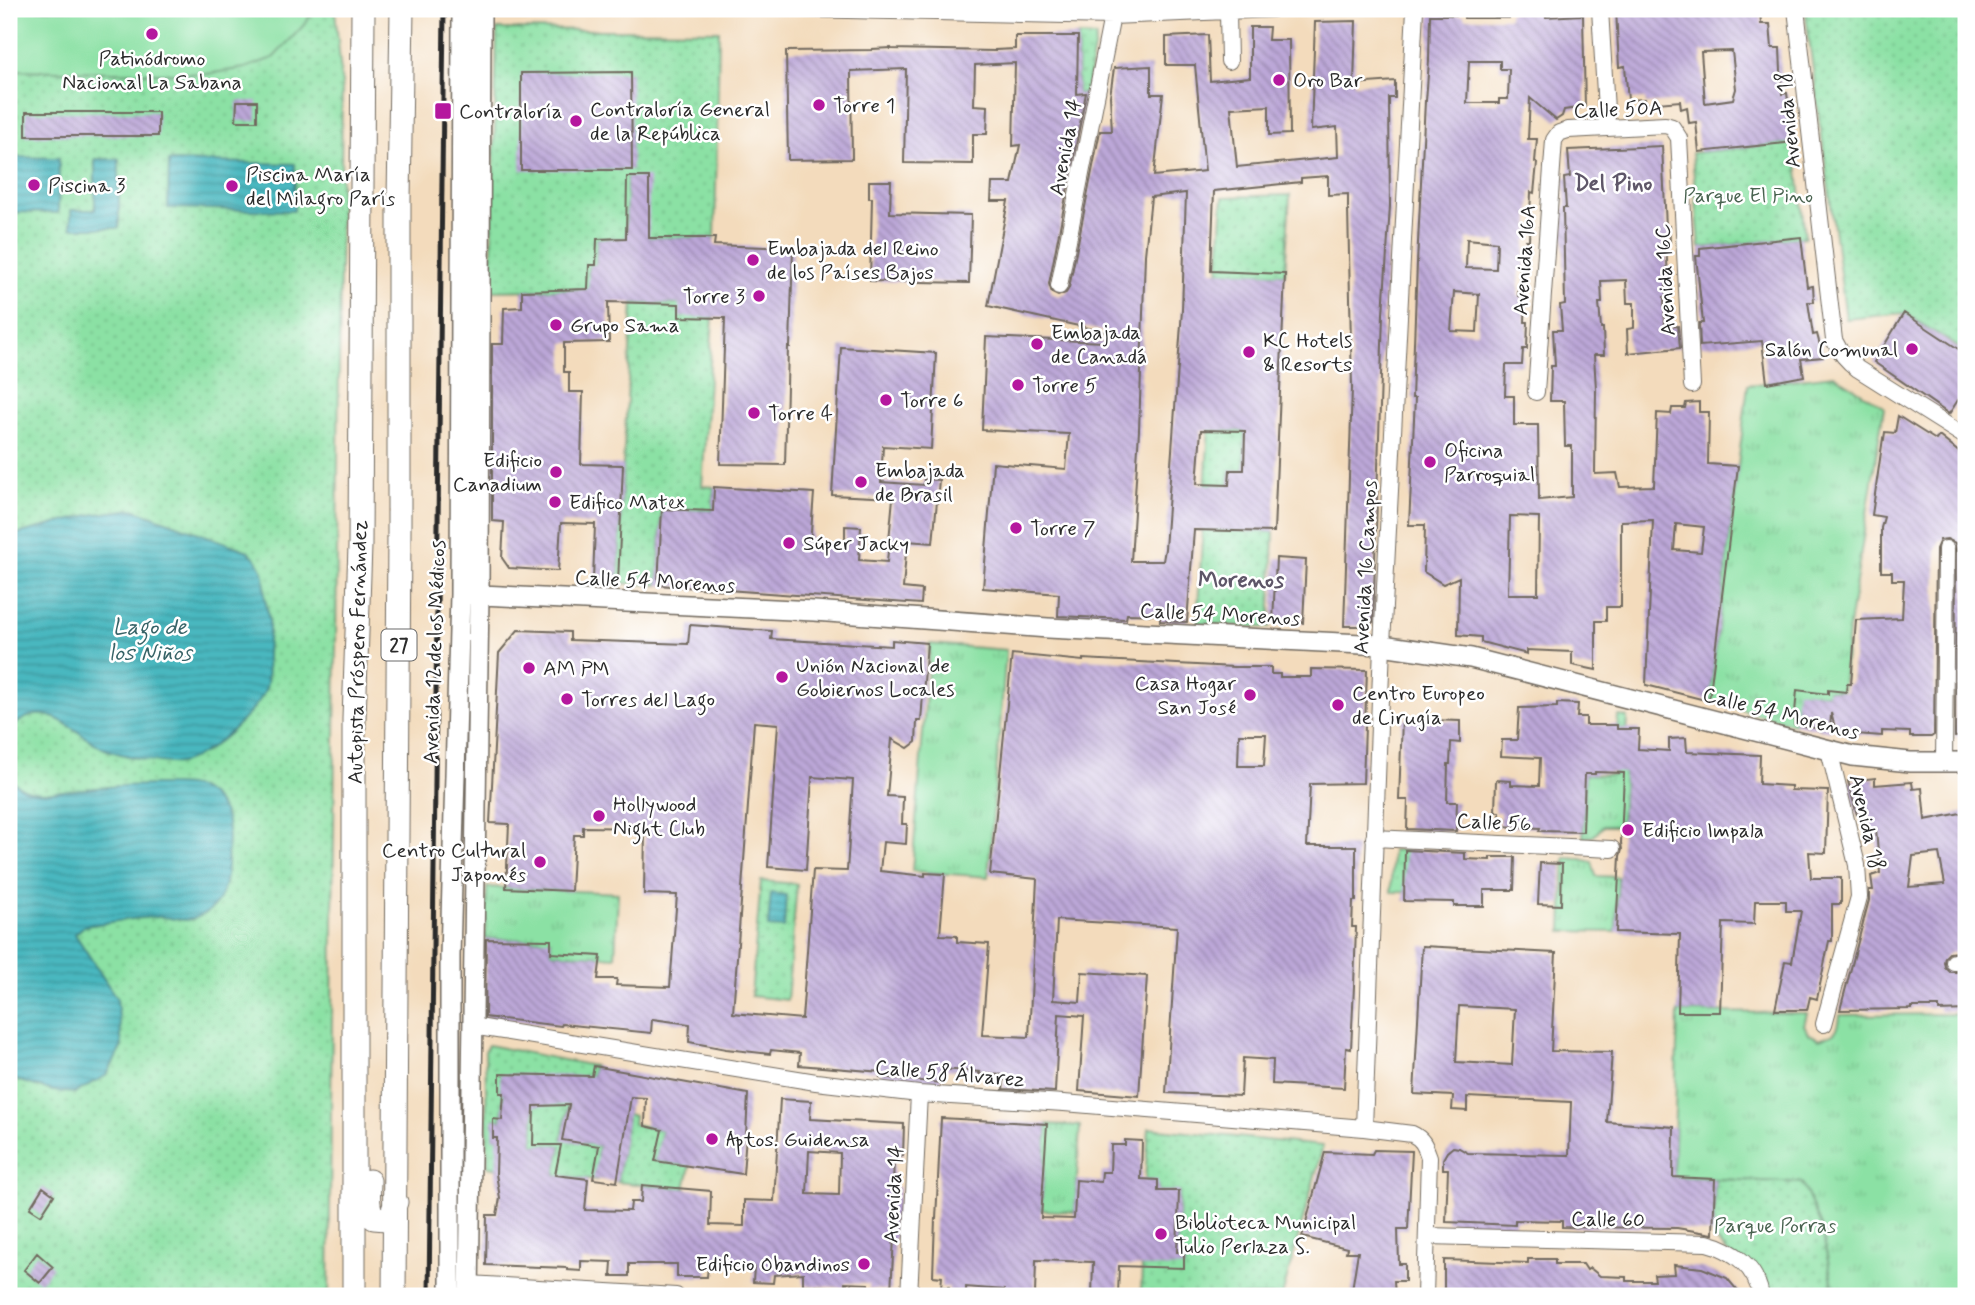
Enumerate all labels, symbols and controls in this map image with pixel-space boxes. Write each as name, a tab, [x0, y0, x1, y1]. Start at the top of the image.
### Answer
marker: Patinódromo Nacional La Sabana	[144, 26, 160, 42]
place label: Patinódromo Nacional La Sabana	[62, 45, 242, 97]
place label: Oro Bar	[1293, 67, 1363, 95]
street label: Avenida 18	[1770, 70, 1808, 170]
marker: Oro Bar	[1271, 72, 1287, 88]
place label: Torre 1	[833, 92, 895, 120]
street label: Calle 50A	[1573, 94, 1663, 126]
place label: Contraloría General de la República	[590, 96, 770, 148]
street label: Avenida 14	[1043, 96, 1089, 198]
marker: Torre 1	[811, 97, 827, 113]
place label: Contraloría	[459, 98, 563, 126]
marker: Contraloría	[433, 101, 453, 121]
marker: Contraloría General de la República	[568, 113, 584, 129]
place label: Piscina María del Milagro París	[246, 161, 395, 215]
district label: Del Pino	[1574, 169, 1652, 199]
place label: Piscina 3	[48, 172, 126, 200]
marker: Piscina 3	[26, 177, 42, 193]
marker: Piscina María del Milagro París	[224, 178, 240, 194]
park label: Parque El Pino	[1683, 182, 1813, 210]
street label: Avenida 16A	[1507, 204, 1543, 316]
street label: Avenida 16C	[1649, 223, 1683, 337]
place label: Embajada del Reino de los Países Bajos	[767, 235, 939, 287]
marker: Embajada del Reino de los Países Bajos	[745, 252, 761, 268]
place label: Torre 3	[683, 283, 746, 311]
marker: Torre 3	[751, 288, 767, 304]
place label: Grupo Sama	[570, 312, 680, 340]
marker: Grupo Sama	[548, 317, 564, 333]
place label: Embajada de Canadá	[1051, 319, 1147, 371]
place label: KC Hotels & Resorts	[1263, 327, 1352, 379]
marker: Embajada de Canadá	[1029, 336, 1045, 352]
place label: Salón Comunal	[1765, 336, 1898, 364]
marker: Salón Comunal	[1904, 341, 1920, 357]
marker: KC Hotels & Resorts	[1241, 344, 1257, 360]
place label: Torre 5	[1032, 372, 1097, 400]
marker: Torre 5	[1010, 377, 1026, 393]
place label: Torre 6	[900, 387, 963, 415]
marker: Torre 6	[878, 392, 894, 408]
place label: Torre 4	[768, 400, 833, 428]
marker: Torre 4	[746, 405, 762, 421]
place label: Oficina Parroquial	[1444, 437, 1535, 489]
place label: Edificio Canadium	[453, 447, 542, 499]
marker: Oficina Parroquial	[1422, 454, 1438, 470]
place label: Embajada de Brasil	[875, 457, 965, 509]
marker: Edificio Canadium	[548, 464, 564, 480]
marker: Embajada de Brasil	[853, 474, 869, 490]
street label: Avenida 16 Campos	[1347, 479, 1385, 655]
place label: Edifico Matex	[569, 489, 685, 517]
marker: Edifico Matex	[547, 494, 563, 510]
place label: Torre 7	[1030, 515, 1096, 543]
street label: Autopista Próspero Fernández	[342, 519, 374, 784]
marker: Torre 7	[1008, 520, 1024, 536]
place label: Súper Jacky	[803, 530, 909, 558]
marker: Súper Jacky	[781, 535, 797, 551]
street label: Avenida 12 de los Médicos	[417, 540, 453, 765]
street label: Calle 54 Morenos	[574, 564, 736, 600]
district label: Morenos	[1198, 566, 1285, 596]
street label: Calle 54 Morenos	[1139, 597, 1301, 633]
water label: Lago de los Niños	[108, 613, 193, 669]
road number: 27	[382, 630, 416, 660]
place label: Unión Nacional de Gobiernos Locales	[796, 652, 955, 704]
place label: AM PM	[543, 655, 610, 683]
marker: AM PM	[521, 660, 537, 676]
marker: Unión Nacional de Gobiernos Locales	[774, 669, 790, 685]
place label: Casa Hogar San José	[1135, 670, 1236, 722]
place label: Centro Europeo de Cirugía	[1352, 680, 1485, 732]
street label: Calle 54 Morenos	[1699, 681, 1862, 747]
place label: Torres del Lago	[581, 686, 715, 716]
marker: Casa Hogar San José	[1242, 687, 1258, 703]
marker: Torres del Lago	[559, 691, 575, 707]
marker: Centro Europeo de Cirugía	[1330, 697, 1346, 713]
street label: Avenida 18	[1841, 772, 1891, 873]
place label: Hollywood Night Club	[613, 791, 705, 845]
street label: Calle 56	[1456, 807, 1532, 839]
marker: Hollywood Night Club	[591, 808, 607, 824]
place label: Edificio Impala	[1642, 817, 1764, 845]
marker: Edificio Impala	[1620, 822, 1636, 838]
place label: Centro Cultural Japonés	[382, 837, 526, 889]
marker: Centro Cultural Japonés	[532, 854, 548, 870]
street label: Calle 58 Álvarez	[874, 1054, 1026, 1094]
place label: Aptos. Guidensa	[726, 1126, 870, 1155]
marker: Aptos. Guidensa	[704, 1131, 720, 1147]
street label: Avenida 14	[877, 1144, 911, 1244]
street label: Calle 60	[1571, 1205, 1645, 1235]
place label: Biblioteca Municipal Tulio Perlaza S.	[1175, 1209, 1356, 1261]
park label: Parque Porras	[1714, 1212, 1836, 1240]
marker: Biblioteca Municipal Tulio Perlaza S.	[1153, 1226, 1169, 1242]
place label: Edificio Obandinos	[696, 1251, 850, 1279]
marker: Edificio Obandinos	[856, 1256, 872, 1272]

